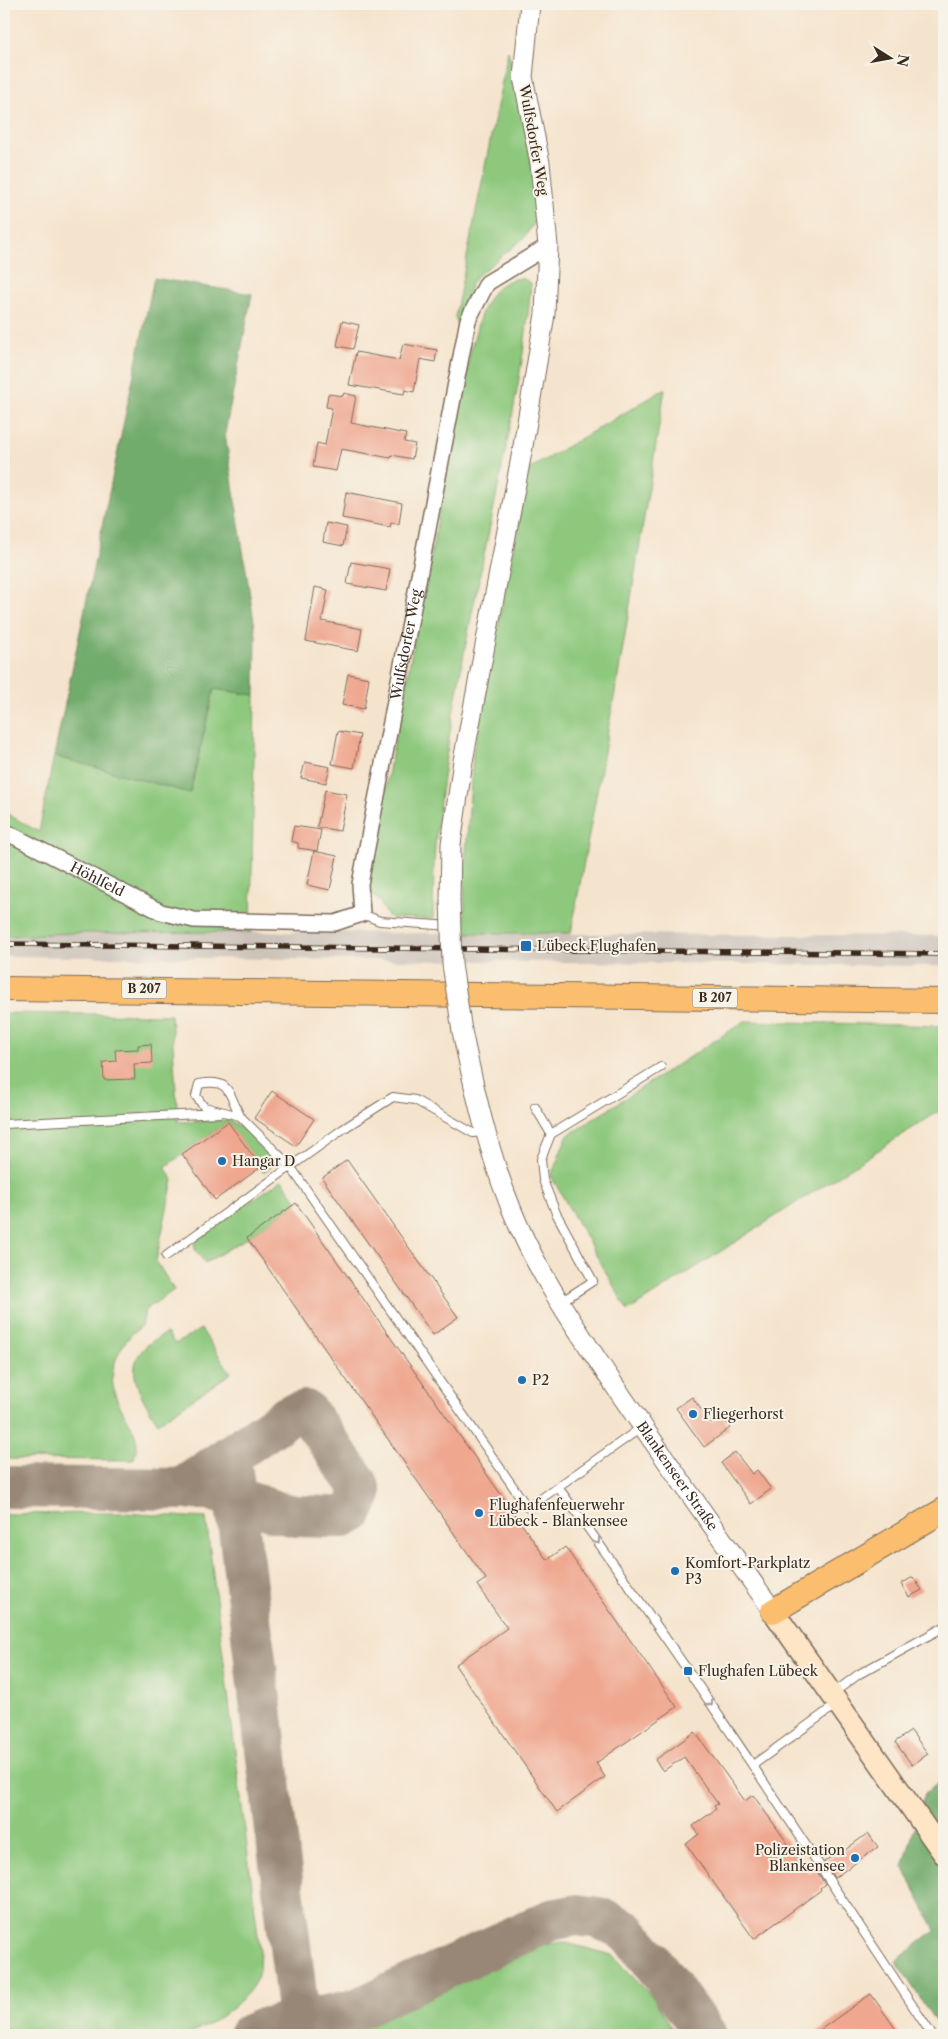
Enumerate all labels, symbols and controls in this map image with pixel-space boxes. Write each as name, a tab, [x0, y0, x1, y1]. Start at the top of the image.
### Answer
north arrow	[866, 32, 916, 82]
text: N	[893, 53, 913, 68]
street label: Wulfsdorfer Weg	[515, 82, 553, 197]
street label: Wulfsdorfer Weg	[386, 587, 425, 702]
street label: Höhlfeld	[67, 858, 128, 901]
place label: Lübeck Flughafen	[537, 937, 657, 955]
marker: Lübeck Flughafen	[519, 939, 533, 953]
road number: B 207	[122, 980, 166, 999]
road number: B 207	[692, 988, 738, 1008]
place label: Hangar D	[232, 1152, 295, 1170]
marker: Hangar D	[216, 1155, 228, 1167]
place label: P2	[532, 1371, 549, 1389]
marker: P2	[516, 1374, 528, 1386]
place label: Fliegerhorst	[703, 1405, 784, 1423]
marker: Fliegerhorst	[687, 1408, 699, 1420]
street label: Blankenseer Straße	[633, 1418, 722, 1534]
place label: Flughafenfeuerwehr Lübeck - Blankensee	[489, 1496, 628, 1530]
marker: Flughafenfeuerwehr Lübeck - Blankensee	[473, 1507, 485, 1519]
one-way arrow	[591, 1535, 600, 1545]
place label: Komfort-Parkplatz P3	[685, 1554, 810, 1588]
marker: Komfort-Parkplatz P3	[669, 1565, 681, 1577]
place label: Flughafen Lübeck	[698, 1662, 819, 1680]
marker: Flughafen Lübeck	[682, 1665, 694, 1677]
one-way arrow	[704, 1697, 713, 1707]
place label: Polizeistation Blankensee	[755, 1841, 845, 1875]
marker: Polizeistation Blankensee	[849, 1852, 861, 1864]

